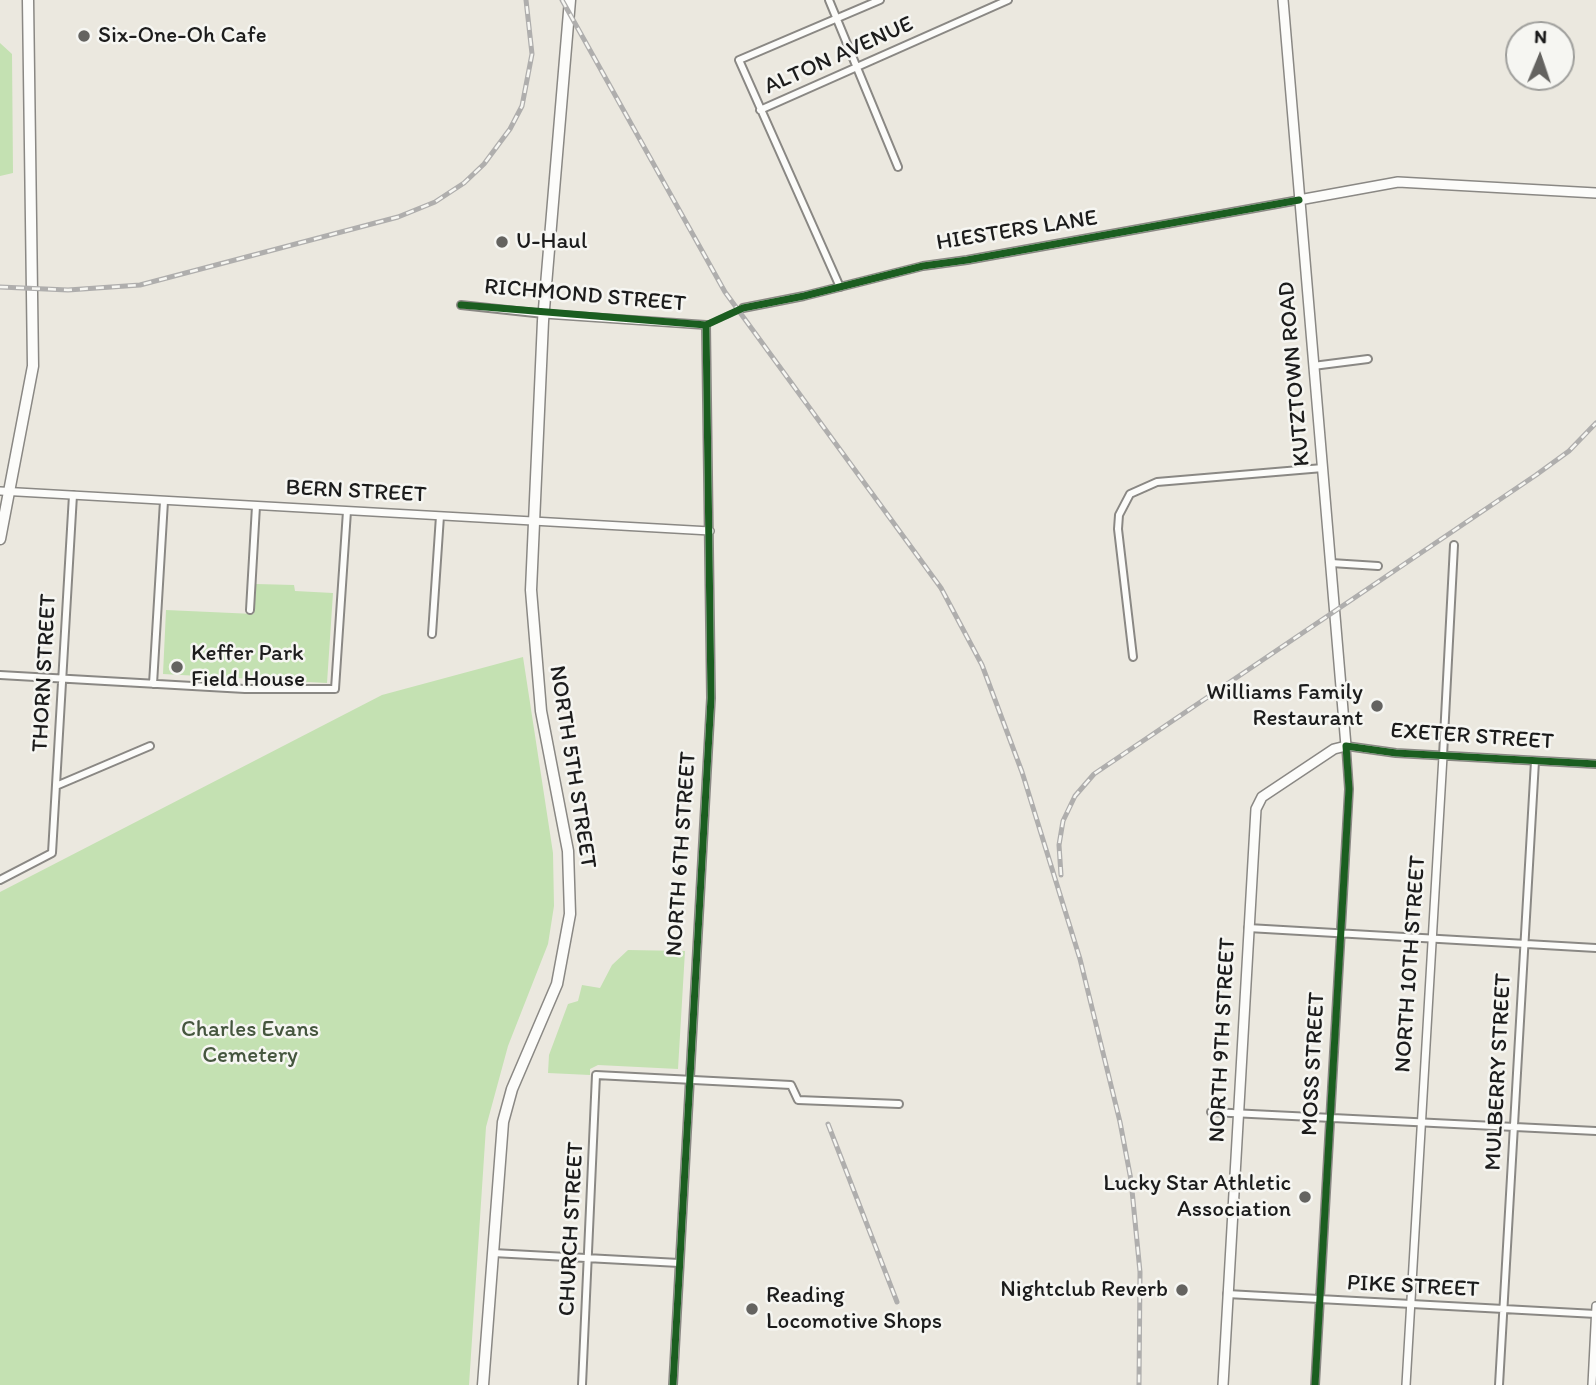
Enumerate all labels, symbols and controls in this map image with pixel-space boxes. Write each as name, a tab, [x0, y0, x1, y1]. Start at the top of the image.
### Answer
street label: ALTON AVENUE	[760, 11, 918, 101]
north arrow	[1505, 21, 1575, 91]
place label: Six-One-Oh Cafe	[98, 22, 267, 50]
text: N	[1534, 25, 1547, 48]
marker: Six-One-Oh Cafe	[76, 28, 92, 44]
street label: HIESTERS LANE	[935, 205, 1099, 257]
place label: U-Haul	[516, 228, 587, 256]
marker: U-Haul	[494, 234, 510, 250]
street label: RICHMOND STREET	[483, 273, 687, 319]
street label: KUTZTOWN ROAD	[1273, 280, 1317, 468]
street label: BERN STREET	[285, 475, 427, 509]
street label: THORN STREET	[27, 593, 63, 753]
place label: Keffer Park Field House	[191, 640, 305, 694]
marker: Keffer Park Field House	[169, 659, 185, 675]
street label: NORTH 5TH STREET	[542, 664, 602, 870]
place label: Williams Family Restaurant	[1206, 679, 1363, 733]
marker: Williams Family Restaurant	[1369, 698, 1385, 714]
street label: EXETER STREET	[1389, 718, 1555, 756]
street label: NORTH 6TH STREET	[661, 751, 703, 957]
street label: NORTH 10TH STREET	[1390, 854, 1432, 1074]
street label: NORTH 9TH STREET	[1204, 937, 1242, 1143]
street label: MULBERRY STREET	[1480, 973, 1518, 1171]
street label: MOSS STREET	[1296, 991, 1332, 1137]
park label: Charles Evans Cemetery	[181, 1016, 319, 1070]
street label: CHURCH STREET	[554, 1141, 590, 1317]
place label: Lucky Star Athletic Association	[1103, 1170, 1291, 1224]
marker: Lucky Star Athletic Association	[1297, 1189, 1313, 1205]
street label: PIKE STREET	[1346, 1270, 1480, 1304]
place label: Nightclub Reverb	[1000, 1276, 1168, 1304]
place label: Reading Locomotive Shops	[766, 1282, 942, 1336]
marker: Nightclub Reverb	[1174, 1282, 1190, 1298]
marker: Reading Locomotive Shops	[744, 1301, 760, 1317]

